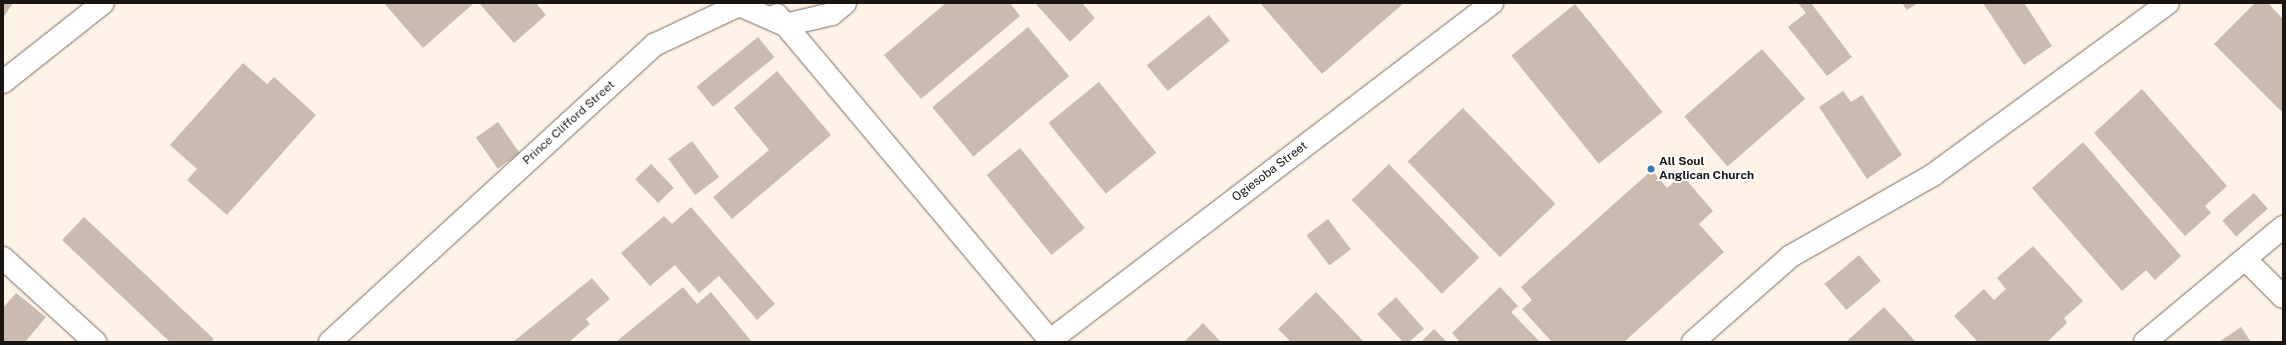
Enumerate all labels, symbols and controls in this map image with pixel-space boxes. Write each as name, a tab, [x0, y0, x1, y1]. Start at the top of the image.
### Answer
street label: Prince Clifford Street	[520, 78, 618, 168]
street label: Ogiesoba Street	[1230, 139, 1310, 205]
place label: All Soul Anglican Church	[1659, 155, 1754, 183]
marker: All Soul Anglican Church	[1646, 164, 1656, 174]

